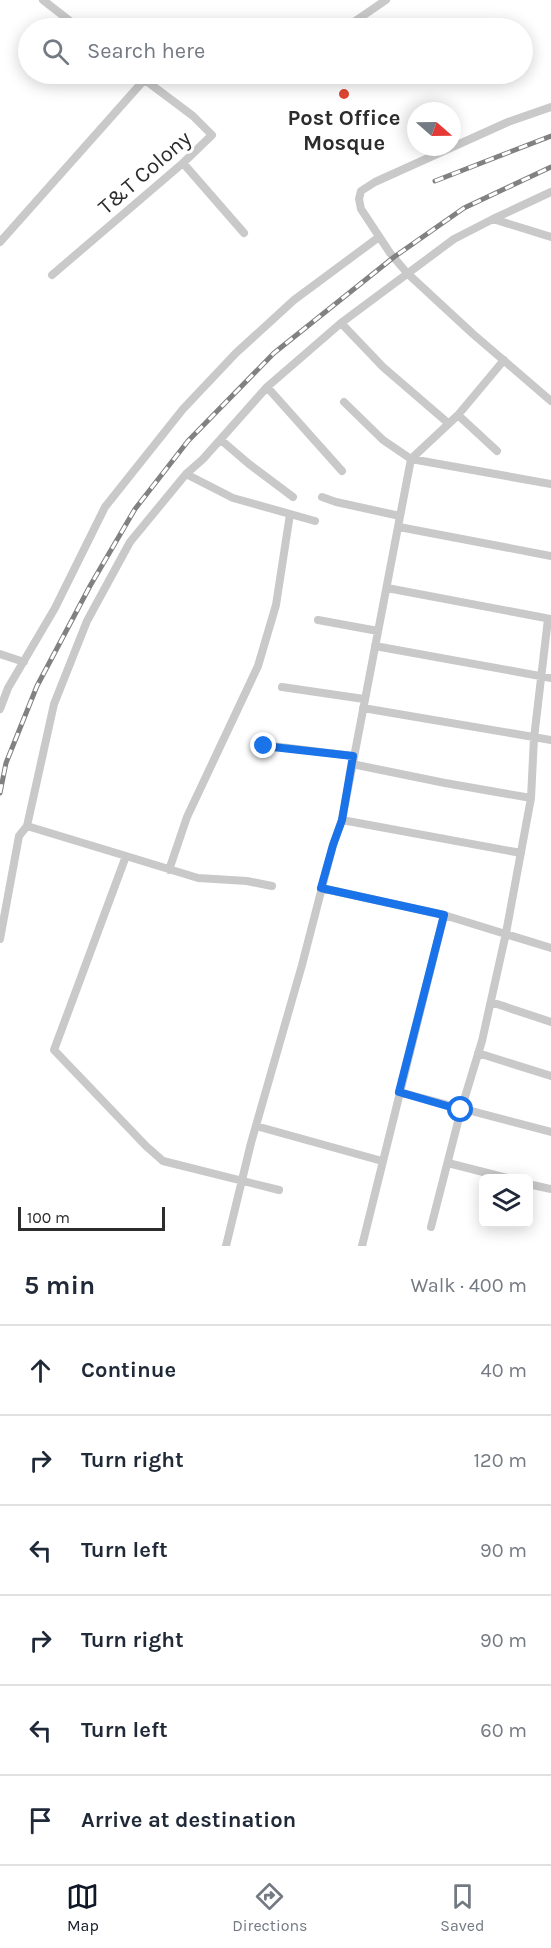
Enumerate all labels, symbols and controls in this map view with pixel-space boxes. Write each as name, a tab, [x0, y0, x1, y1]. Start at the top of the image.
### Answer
search box	[18, 18, 533, 84]
icon: search	[39, 35, 72, 68]
text: Search here	[87, 38, 205, 64]
marker: Post Office Mosque	[337, 87, 351, 101]
north arrow	[407, 102, 461, 156]
place label: Post Office Mosque	[288, 105, 400, 156]
street label: T&T Colony	[93, 125, 196, 220]
route end	[250, 732, 276, 758]
route start	[447, 1096, 473, 1122]
map controls	[479, 1174, 533, 1228]
button: layers	[479, 1174, 533, 1228]
scale bar	[18, 1204, 165, 1232]
text: 100 m	[27, 1208, 70, 1227]
text: 5 min	[24, 1270, 95, 1301]
text: Walk · 400 m	[410, 1274, 527, 1297]
icon: ahead	[24, 1354, 57, 1387]
text: Continue	[81, 1357, 176, 1383]
text: 40 m	[481, 1359, 527, 1382]
icon: right	[24, 1444, 57, 1477]
text: Turn right	[81, 1447, 184, 1473]
text: 120 m	[473, 1449, 527, 1472]
icon: left	[24, 1534, 57, 1567]
text: Turn left	[81, 1537, 168, 1563]
text: 90 m	[480, 1539, 527, 1562]
icon: right	[24, 1624, 57, 1657]
text: Turn right	[81, 1627, 184, 1653]
text: 90 m	[480, 1629, 527, 1652]
icon: left	[24, 1714, 57, 1747]
text: Turn left	[81, 1717, 168, 1743]
text: 60 m	[480, 1719, 527, 1742]
icon: arrive	[24, 1804, 57, 1837]
text: Arrive at destination	[81, 1807, 296, 1833]
tab: Map	[66, 1880, 99, 1935]
tab: Directions	[232, 1880, 307, 1935]
tab: Saved	[440, 1880, 485, 1935]

